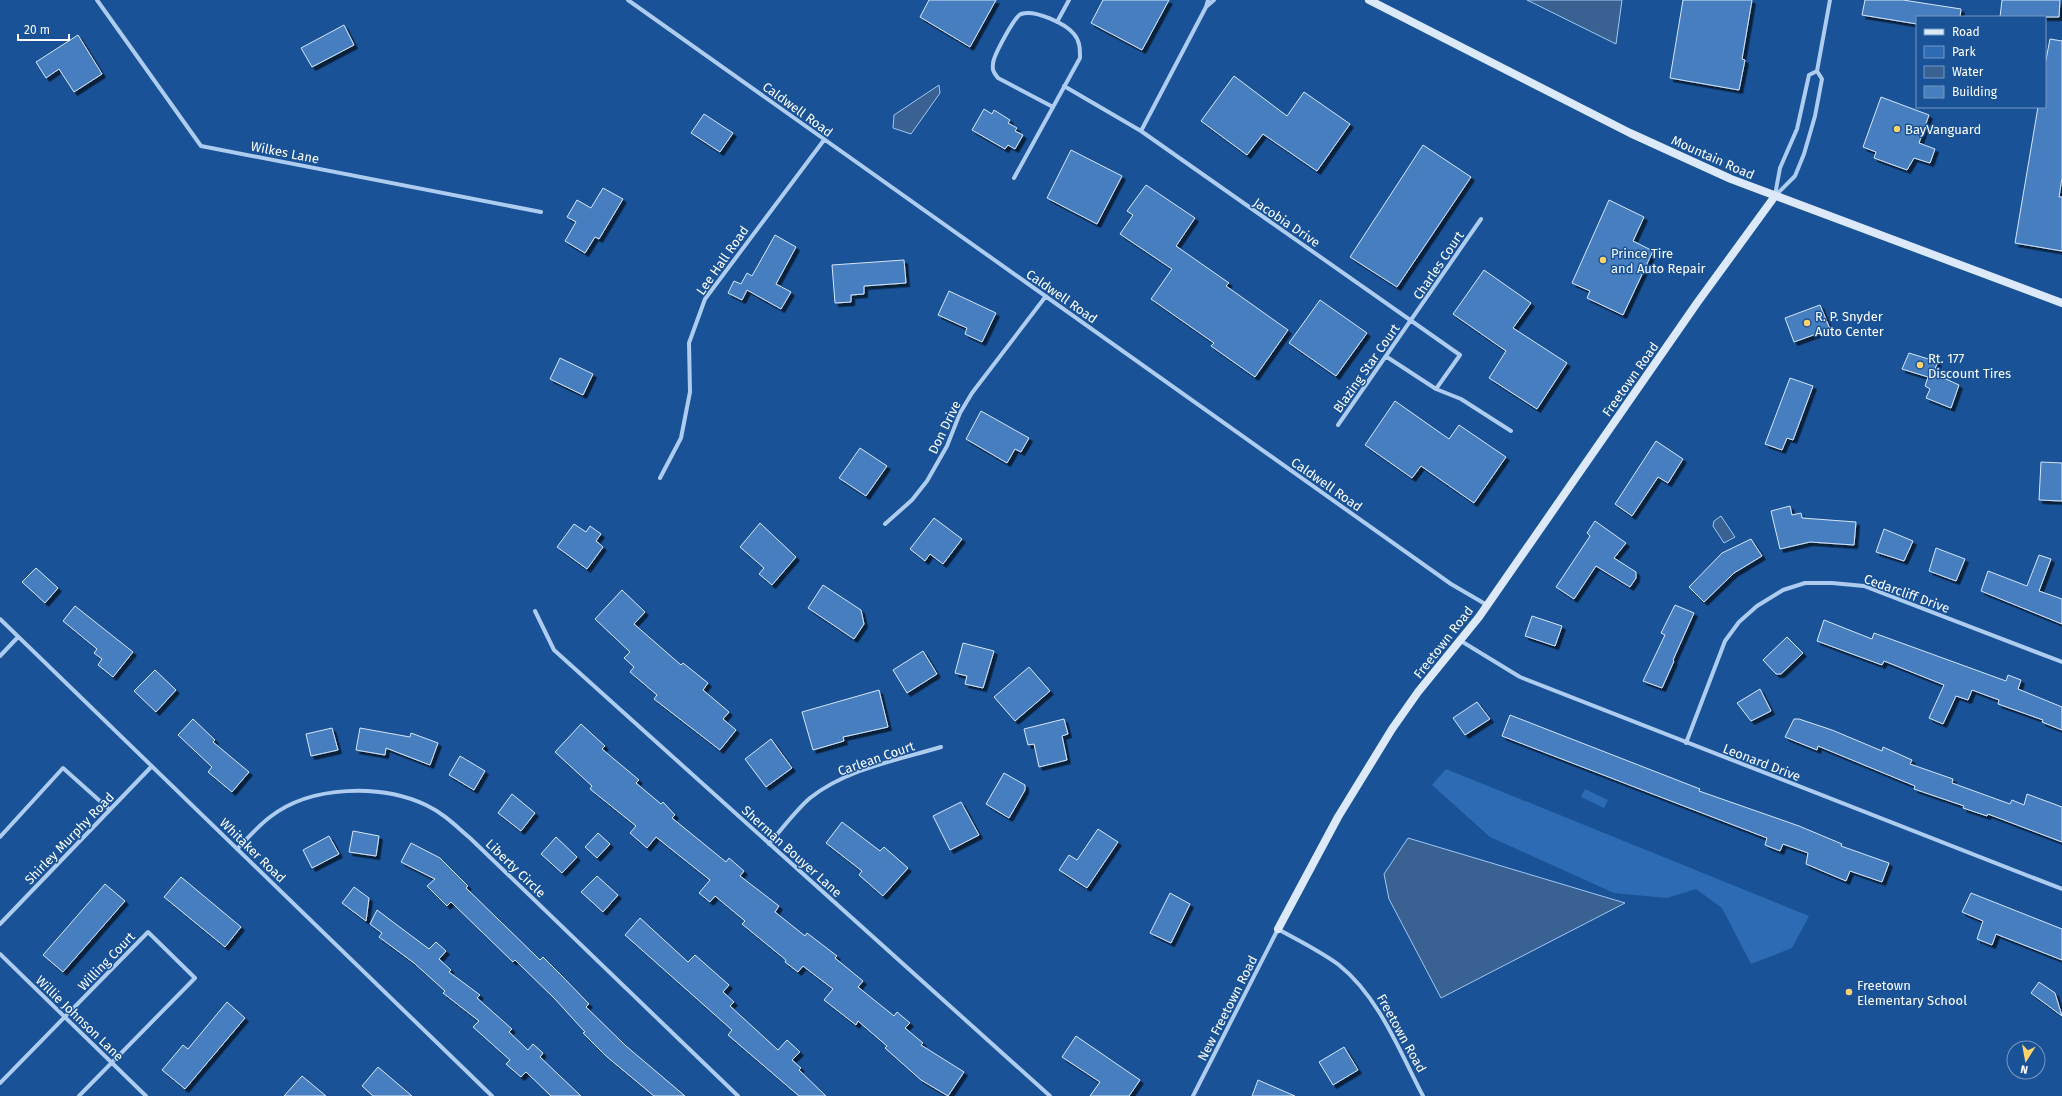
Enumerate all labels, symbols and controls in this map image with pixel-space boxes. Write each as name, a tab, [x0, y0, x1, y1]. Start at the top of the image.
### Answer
scale bar	[18, 16, 69, 42]
legend	[1916, 16, 2046, 108]
text: 20 m	[24, 23, 50, 37]
text: Road	[1952, 25, 1980, 39]
text: Park	[1952, 45, 1976, 59]
text: Water	[1952, 65, 1984, 79]
street label: Caldwell Road	[760, 79, 836, 140]
text: Building	[1952, 85, 1998, 99]
place label: BayVanguard	[1905, 122, 1981, 137]
marker: BayVanguard	[1892, 124, 1902, 134]
street label: Mountain Road	[1669, 132, 1757, 182]
street label: Wilkes Lane	[249, 138, 320, 166]
street label: Jacobia Drive	[1251, 195, 1323, 250]
street label: Lee Hall Road	[693, 223, 752, 298]
street label: Charles Court	[1410, 228, 1467, 302]
place label: Prince Tire and Auto Repair	[1611, 246, 1706, 276]
marker: Prince Tire and Auto Repair	[1598, 255, 1608, 265]
street label: Caldwell Road	[1023, 266, 1100, 326]
place label: R. P. Snyder Auto Center	[1815, 309, 1884, 339]
marker: R. P. Snyder Auto Center	[1802, 318, 1812, 328]
street label: Blazing Star Court	[1330, 321, 1403, 416]
street label: Freetown Road	[1599, 339, 1662, 419]
place label: Rt. 177 Discount Tires	[1928, 351, 2011, 381]
marker: Rt. 177 Discount Tires	[1915, 360, 1925, 370]
street label: Don Drive	[925, 398, 964, 456]
street label: Caldwell Road	[1288, 454, 1365, 514]
street label: Cedarcliff Drive	[1862, 571, 1952, 616]
street label: Freetown Road	[1411, 603, 1476, 681]
street label: Carlean Court	[836, 738, 917, 779]
street label: Leonard Drive	[1721, 741, 1803, 784]
street label: Shirley Murphy Road	[22, 789, 117, 887]
street label: Sherman Bouyer Lane	[739, 803, 845, 900]
street label: Whitaker Road	[217, 815, 289, 886]
street label: Liberty Circle	[483, 836, 549, 901]
street label: Willing Court	[75, 929, 138, 994]
street label: New Freetown Road	[1194, 953, 1260, 1063]
street label: Willie Johnson Lane	[33, 973, 127, 1064]
place label: Freetown Elementary School	[1857, 978, 1967, 1008]
marker: Freetown Elementary School	[1844, 987, 1854, 997]
street label: Freetown Road	[1374, 991, 1429, 1075]
north arrow	[2006, 1040, 2046, 1080]
text: N	[2019, 1062, 2029, 1076]

